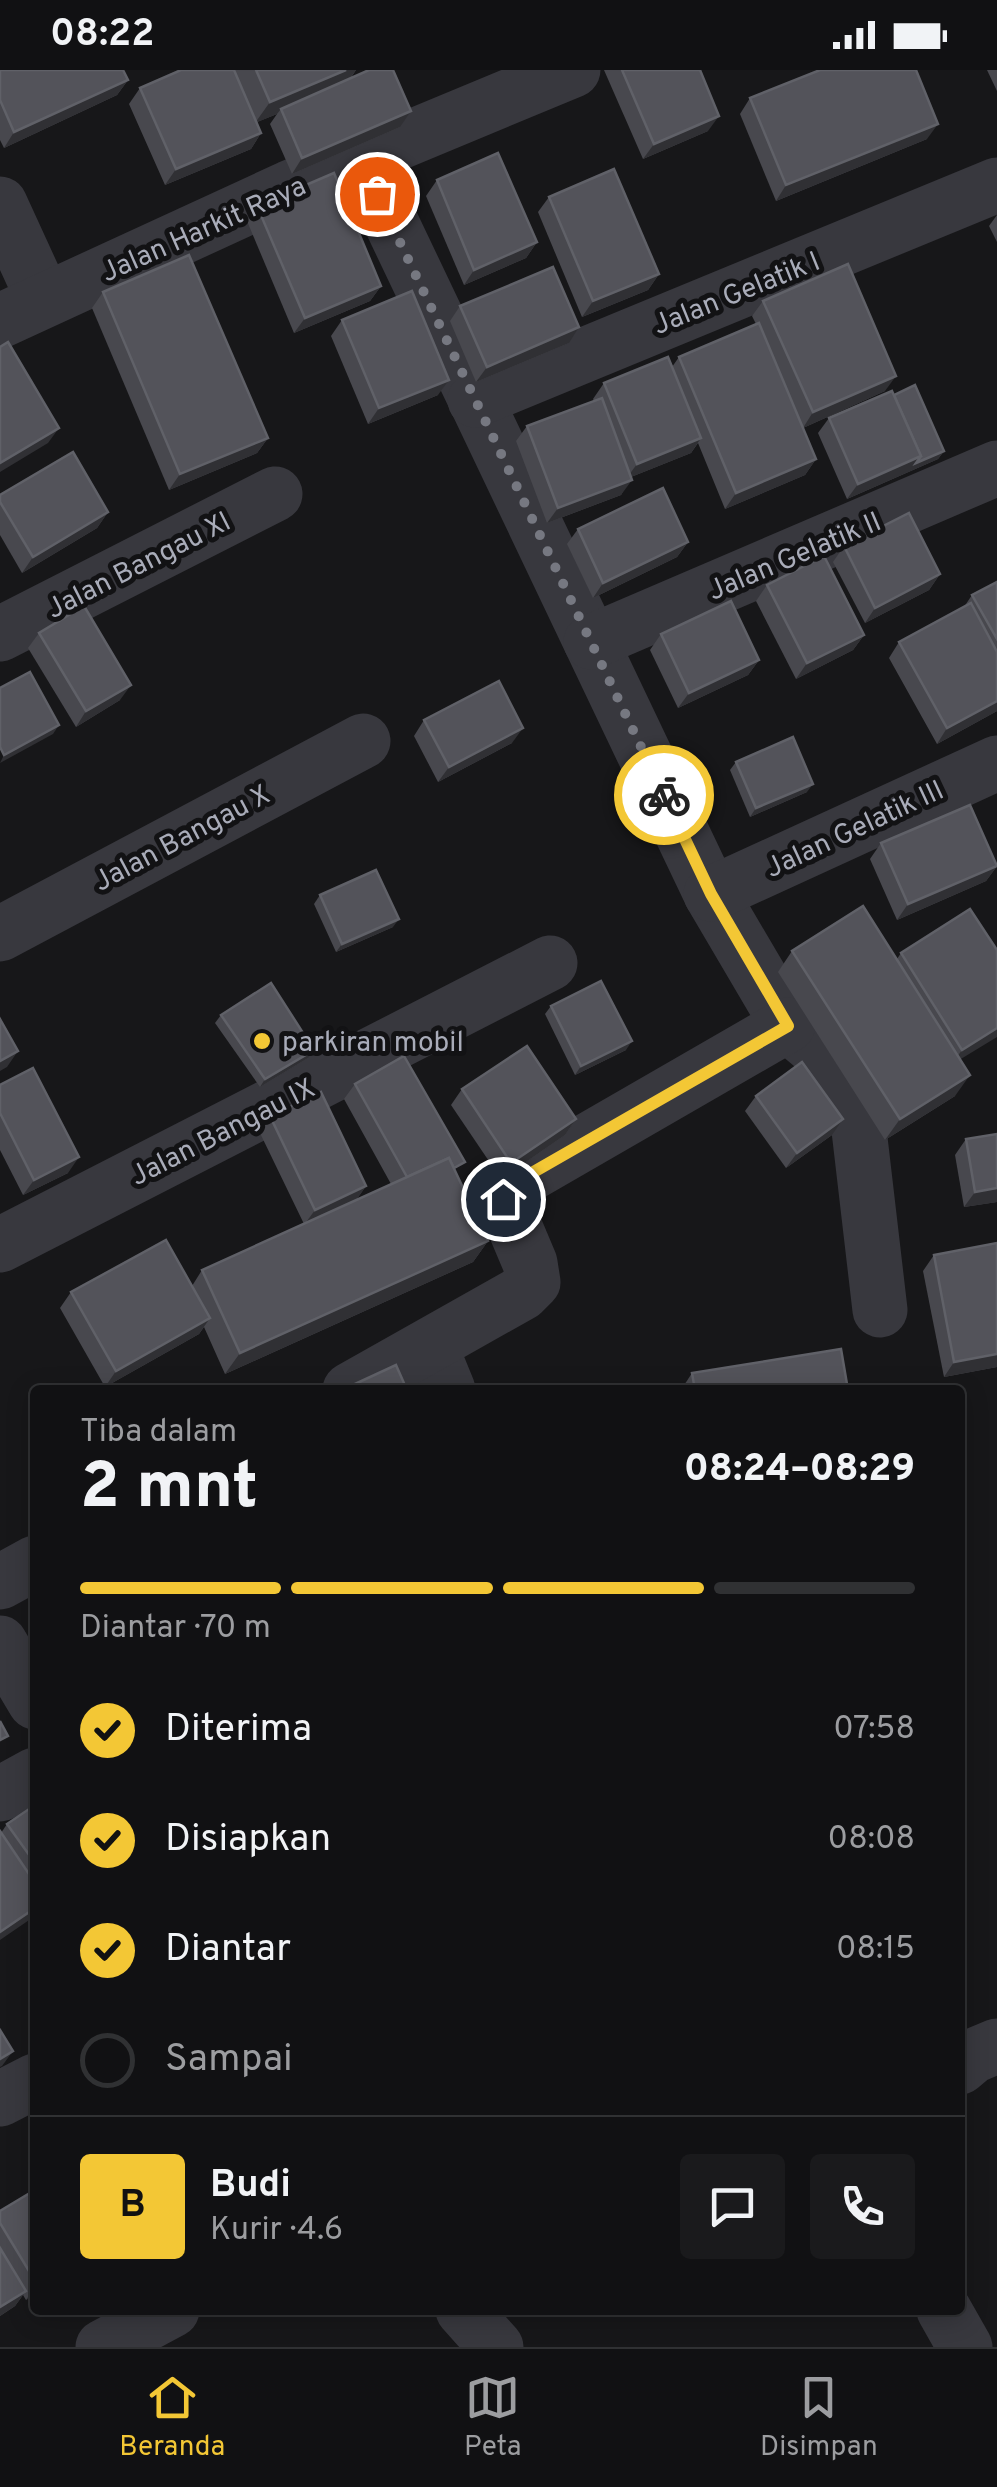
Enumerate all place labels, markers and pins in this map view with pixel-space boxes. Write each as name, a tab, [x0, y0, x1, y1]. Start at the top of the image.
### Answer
pin	[335, 152, 420, 237]
place label: parkiran mobil	[282, 1026, 464, 1062]
marker: parkiran mobil	[251, 1030, 273, 1052]
pin	[461, 1157, 546, 1242]

